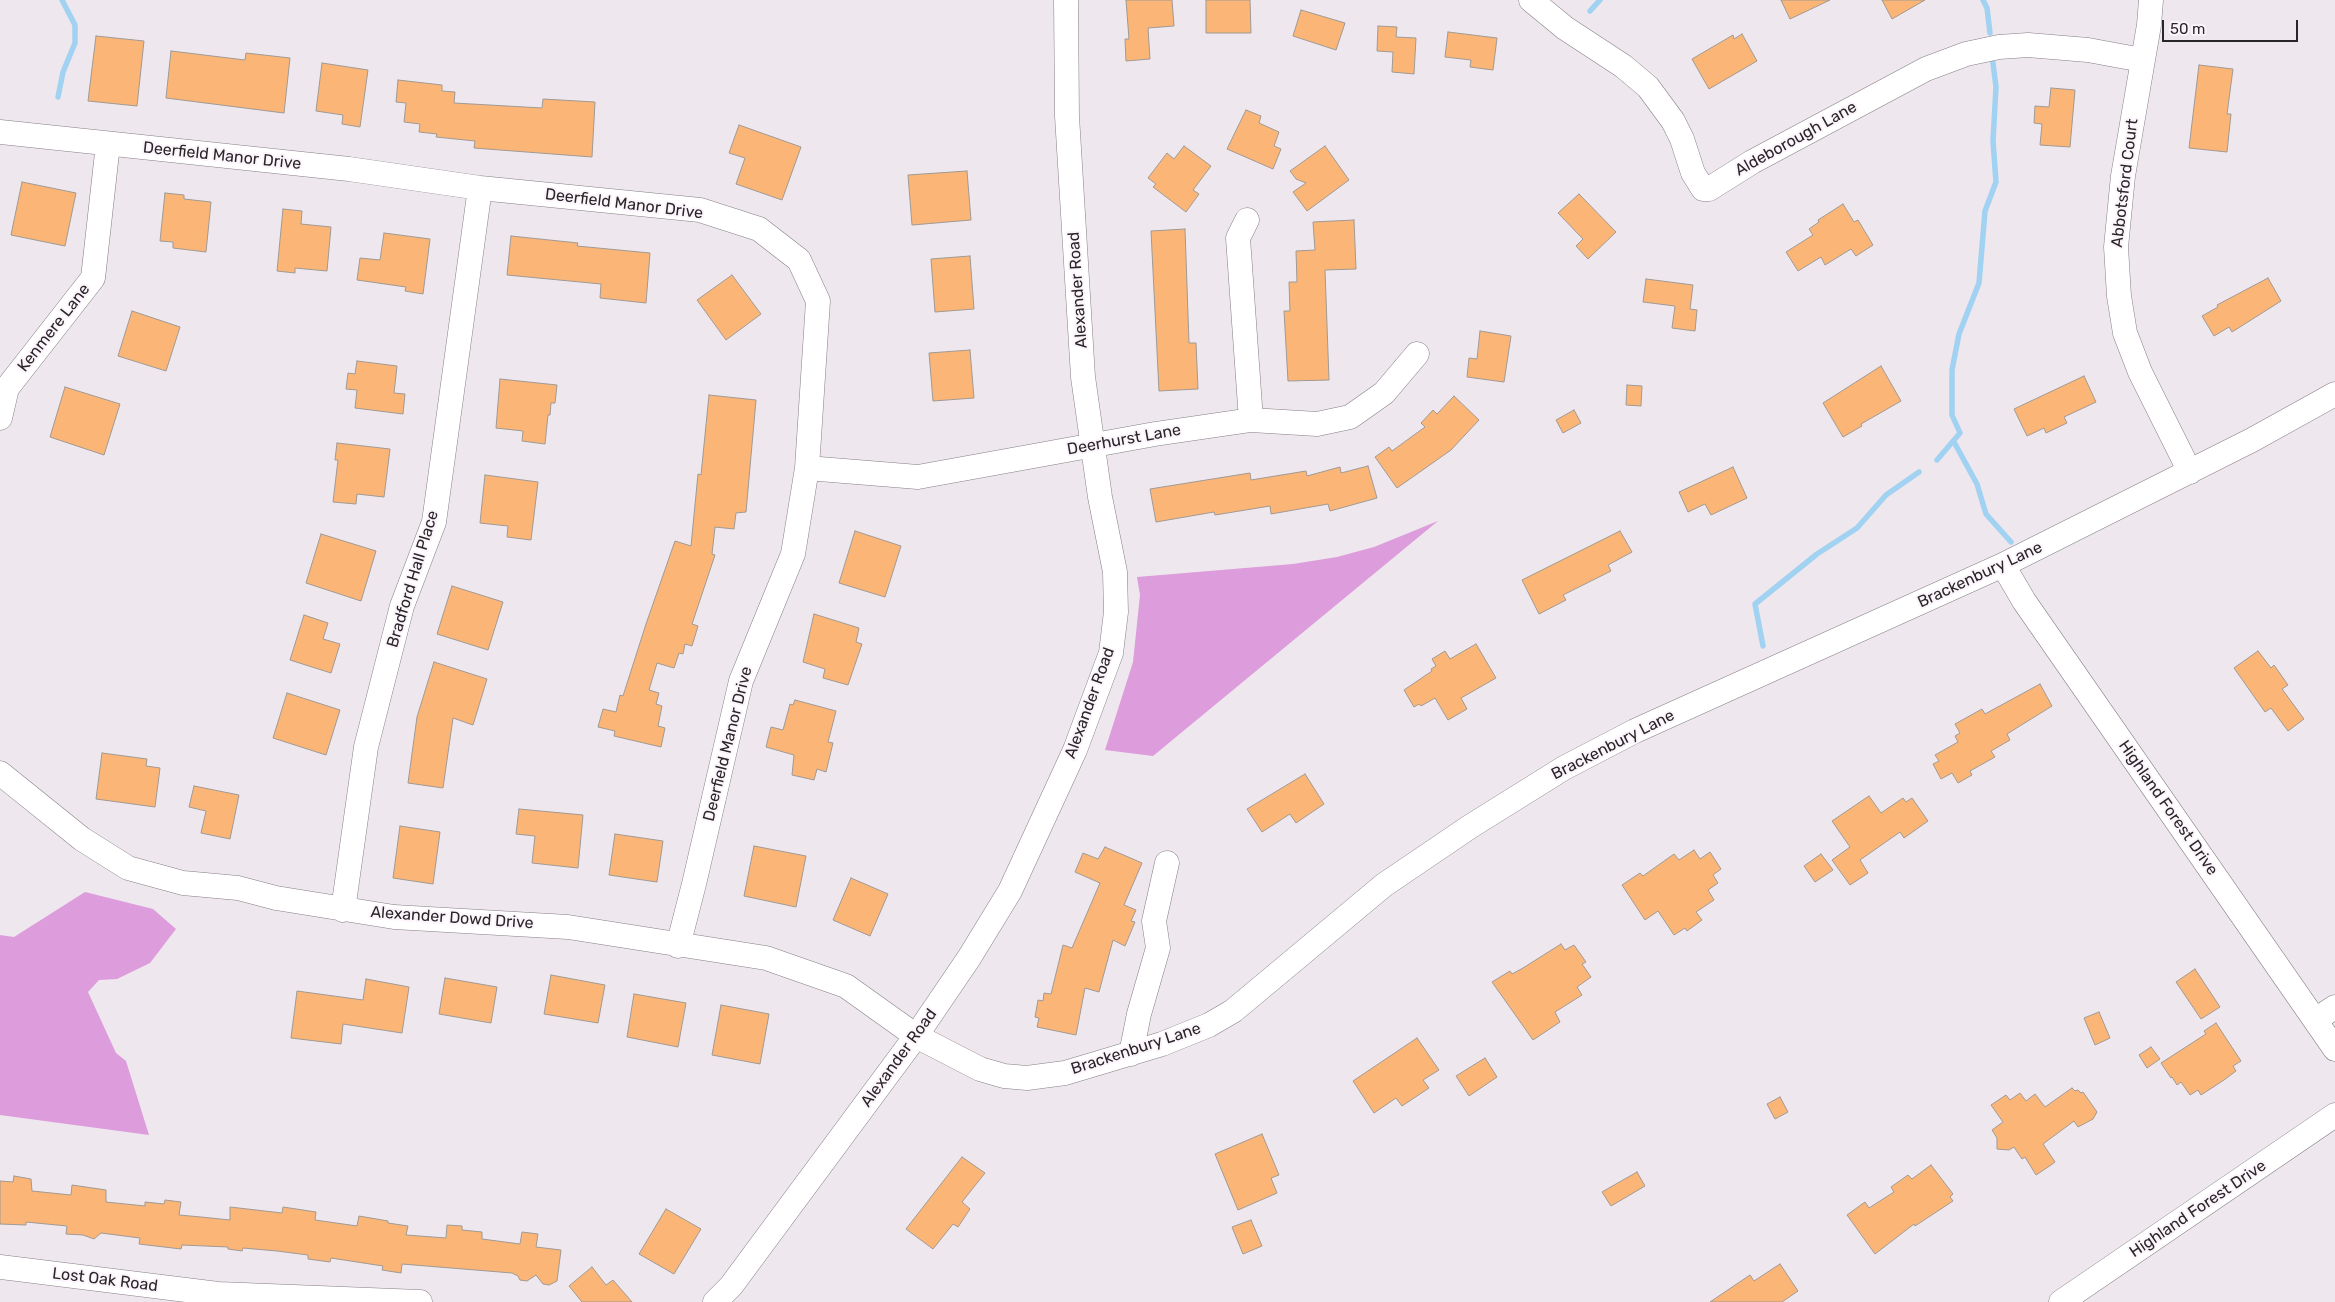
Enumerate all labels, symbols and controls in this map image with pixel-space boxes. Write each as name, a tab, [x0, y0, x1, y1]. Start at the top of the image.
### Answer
scale bar	[2165, 10, 2301, 42]
text: 50 m	[2170, 20, 2205, 38]
street label: Aldeborough Lane	[1732, 98, 1860, 180]
street label: Abbotsford Court	[2108, 118, 2142, 248]
street label: Deerfield Manor Drive	[142, 138, 302, 174]
street label: Deerfield Manor Drive	[544, 185, 704, 223]
street label: Alexander Road	[1064, 231, 1092, 349]
street label: Kenmere Lane	[14, 280, 94, 376]
street label: Deerhurst Lane	[1066, 421, 1182, 459]
street label: Bradford Hall Place	[383, 508, 443, 650]
street label: Brackenbury Lane	[1915, 538, 2045, 612]
street label: Alexander Road	[1061, 645, 1119, 761]
street label: Deerfield Manor Drive	[699, 665, 757, 823]
street label: Brackenbury Lane	[1548, 706, 1678, 784]
street label: Highland Forest Drive	[2114, 737, 2222, 879]
street label: Alexander Dowd Drive	[370, 903, 534, 933]
street label: Alexander Road	[857, 1005, 941, 1111]
street label: Brackenbury Lane	[1069, 1019, 1203, 1079]
street label: Highland Forest Drive	[2126, 1156, 2270, 1262]
street label: Lost Oak Road	[51, 1264, 159, 1296]

